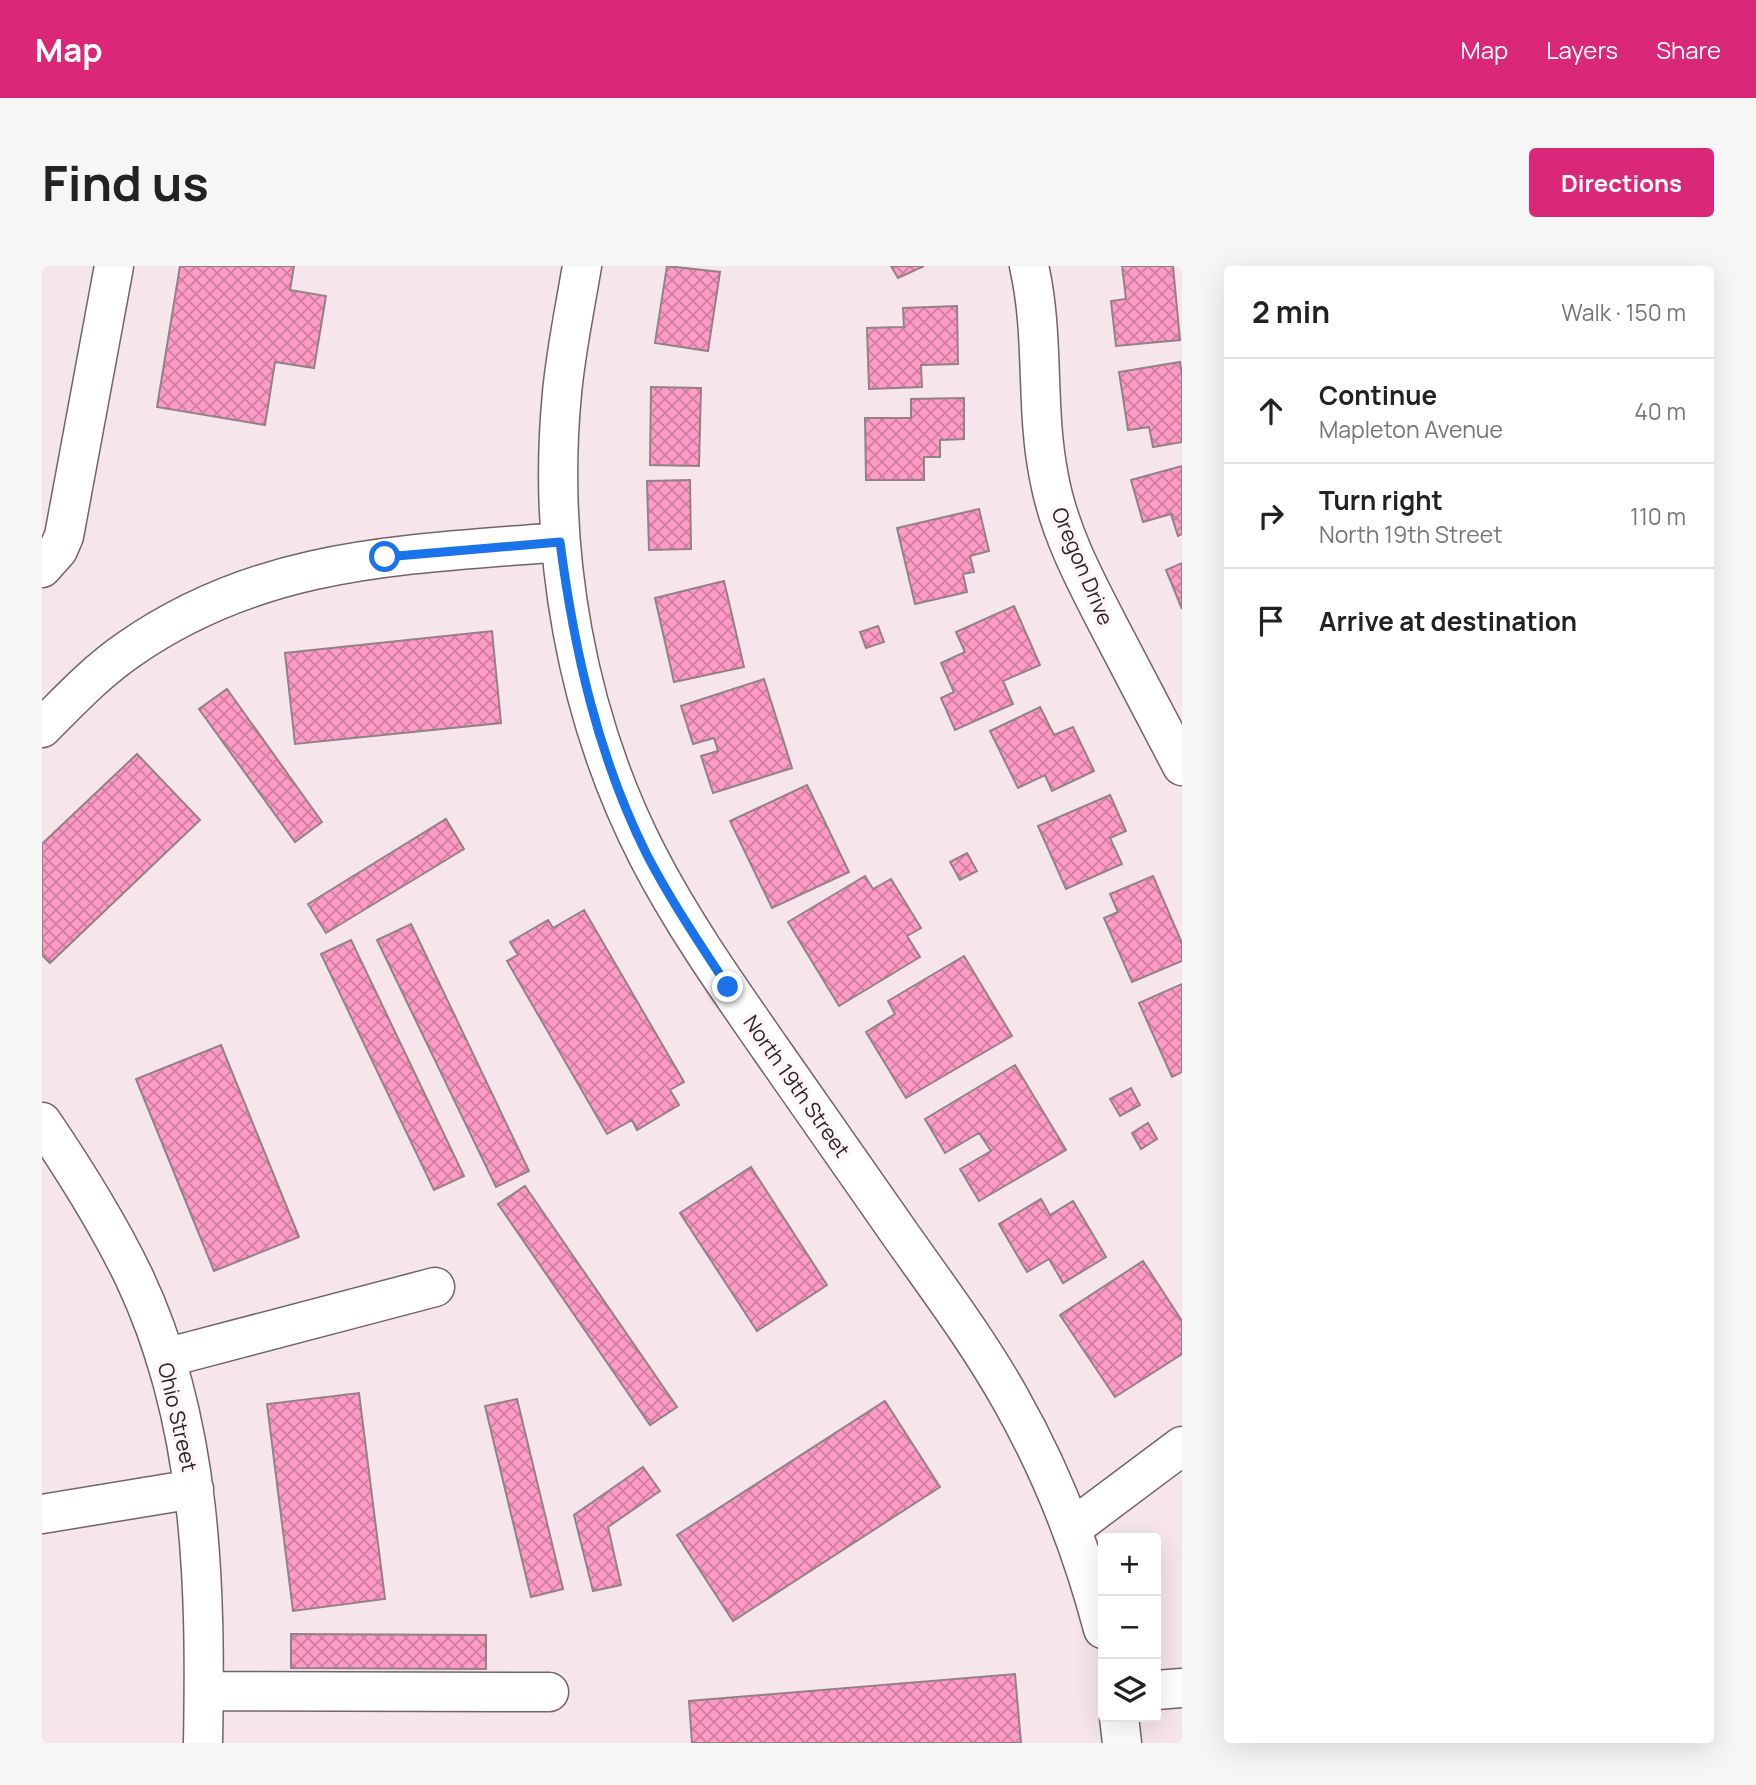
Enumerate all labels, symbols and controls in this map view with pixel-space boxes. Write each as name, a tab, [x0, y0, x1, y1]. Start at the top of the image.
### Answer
text: Map	[35, 27, 103, 72]
text: Map	[1461, 33, 1508, 66]
text: Layers	[1546, 33, 1618, 66]
text: Share	[1656, 33, 1721, 66]
button: Directions	[1529, 148, 1714, 217]
text: Find us	[42, 149, 209, 216]
text: 2 min	[1252, 291, 1330, 332]
text: Walk · 150 m	[1561, 296, 1686, 328]
text: Continue	[1319, 377, 1437, 413]
icon: ahead	[1252, 392, 1290, 430]
text: 40 m	[1634, 395, 1686, 427]
text: Mapleton Avenue	[1319, 413, 1503, 445]
text: Turn right	[1319, 482, 1443, 518]
icon: right	[1252, 497, 1290, 535]
text: 110 m	[1630, 500, 1686, 532]
street label: Oregon Drive	[1046, 503, 1120, 629]
text: North 19th Street	[1319, 518, 1502, 550]
route start	[369, 541, 400, 572]
icon: arrive	[1252, 602, 1290, 640]
text: Arrive at destination	[1319, 603, 1577, 639]
route end	[712, 971, 743, 1002]
street label: North 19th Street	[738, 1009, 856, 1163]
street label: Ohio Street	[152, 1360, 204, 1474]
map controls	[1098, 1533, 1161, 1722]
button: +	[1098, 1533, 1161, 1596]
button: −	[1098, 1596, 1161, 1659]
button: layers	[1098, 1659, 1161, 1722]

